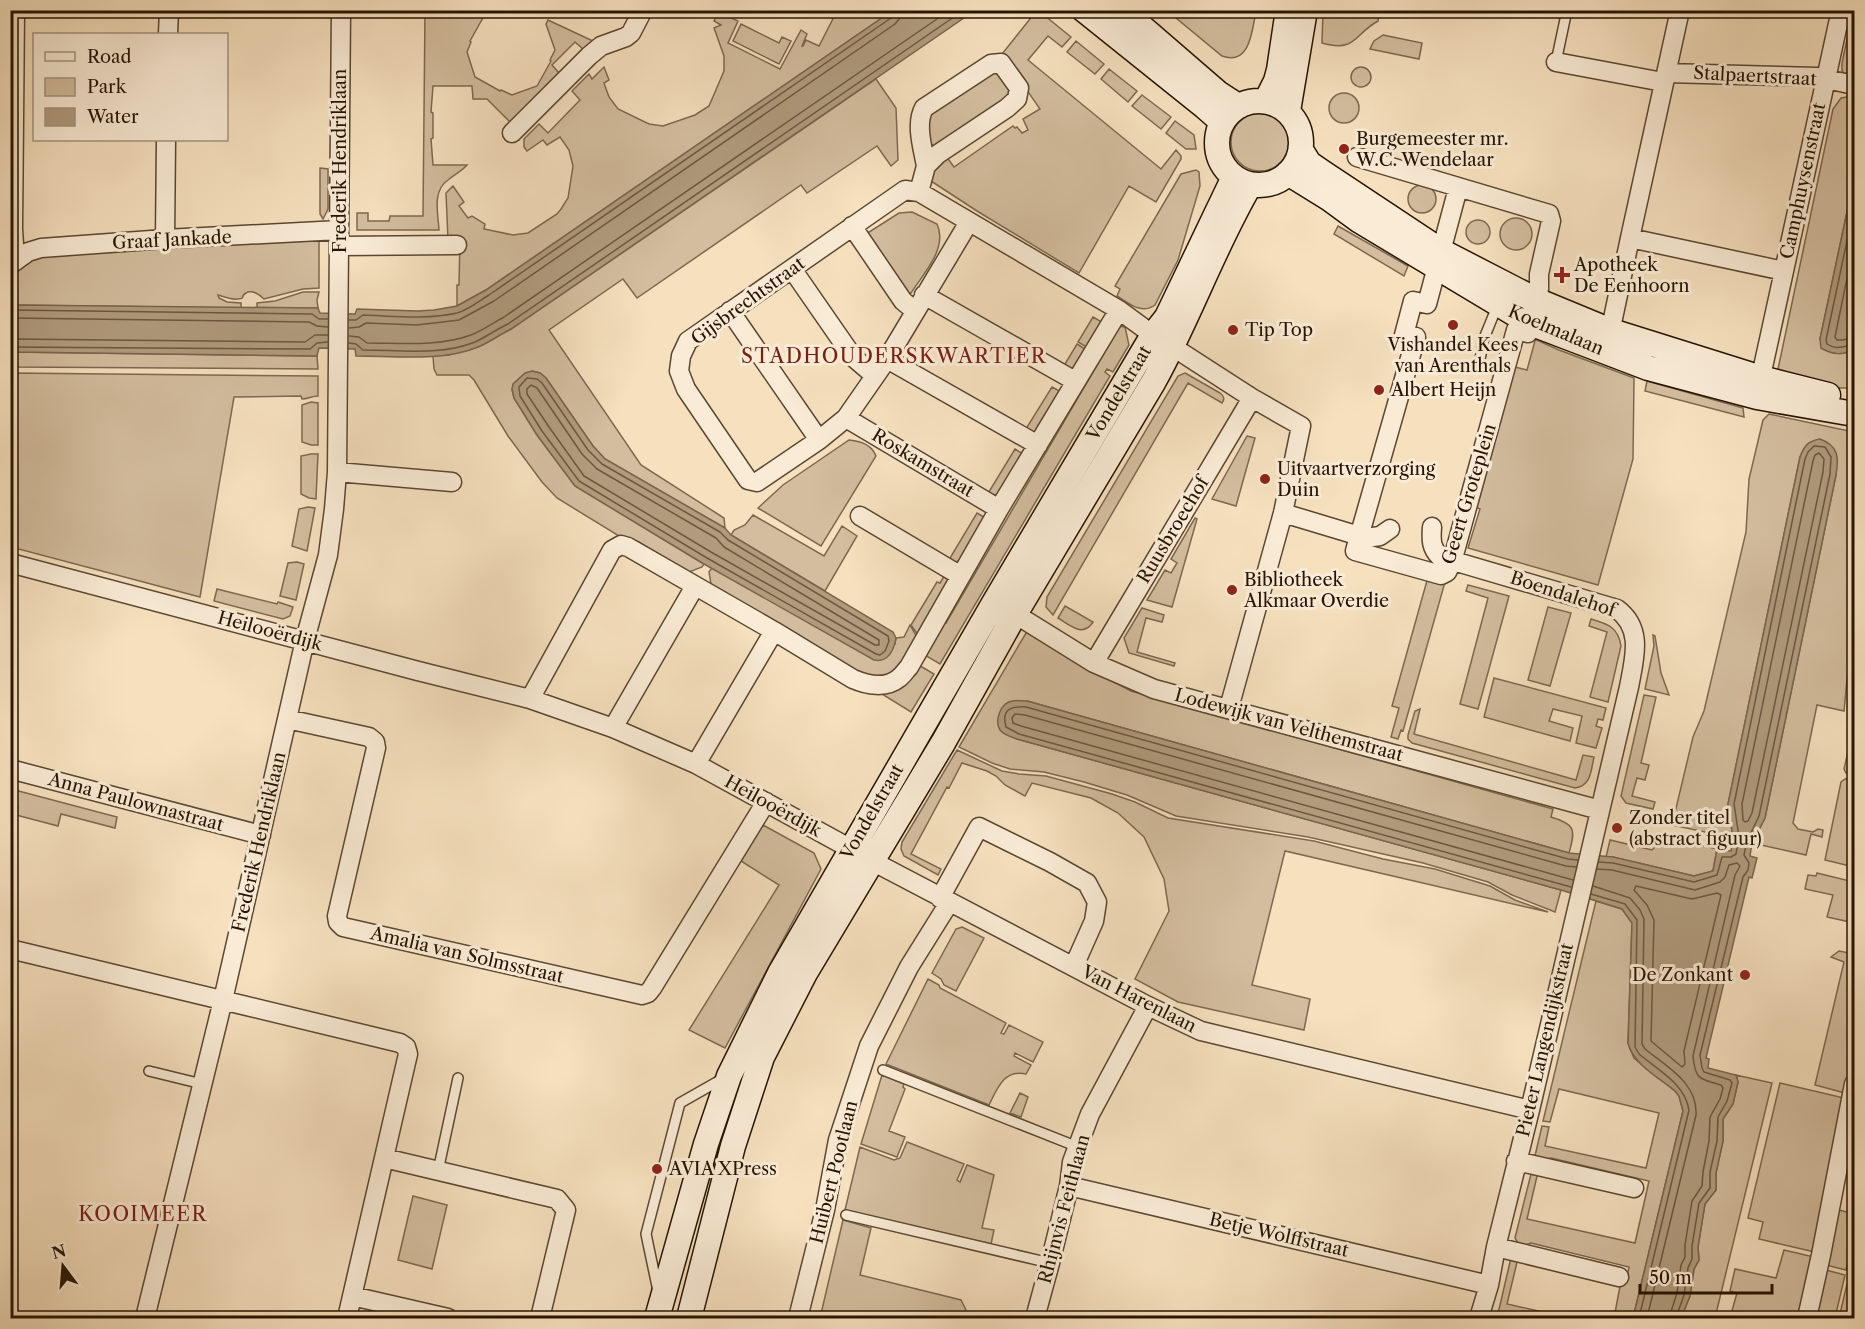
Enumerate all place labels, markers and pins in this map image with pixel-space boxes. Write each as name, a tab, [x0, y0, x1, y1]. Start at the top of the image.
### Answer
place label: Burgemeester mr. W.C. Wendelaar	[1355, 128, 1508, 171]
marker: Burgemeester mr. W.C. Wendelaar	[1337, 142, 1351, 156]
place label: Apotheek De Eenhoorn	[1573, 254, 1689, 297]
marker: Apotheek De Eenhoorn	[1555, 268, 1569, 282]
marker: Vishandel Kees van Arenthals	[1446, 318, 1460, 332]
place label: Tip Top	[1245, 319, 1313, 341]
marker: Tip Top	[1226, 323, 1240, 337]
place label: Vishandel Kees van Arenthals	[1386, 334, 1519, 377]
place label: Albert Heijn	[1390, 379, 1496, 401]
marker: Albert Heijn	[1372, 383, 1386, 397]
place label: Uitvaartverzorging Duin	[1277, 458, 1436, 501]
marker: Uitvaartverzorging Duin	[1258, 472, 1272, 486]
place label: Bibliotheek Alkmaar Overdie	[1243, 569, 1389, 612]
marker: Bibliotheek Alkmaar Overdie	[1225, 583, 1239, 597]
place label: Zonder titel (abstract figuur)	[1629, 807, 1762, 850]
marker: Zonder titel (abstract figuur)	[1610, 821, 1624, 835]
place label: De Zonkant	[1632, 964, 1734, 986]
marker: De Zonkant	[1738, 968, 1752, 982]
place label: AVIA XPress	[668, 1158, 777, 1180]
marker: AVIA XPress	[650, 1162, 664, 1176]

